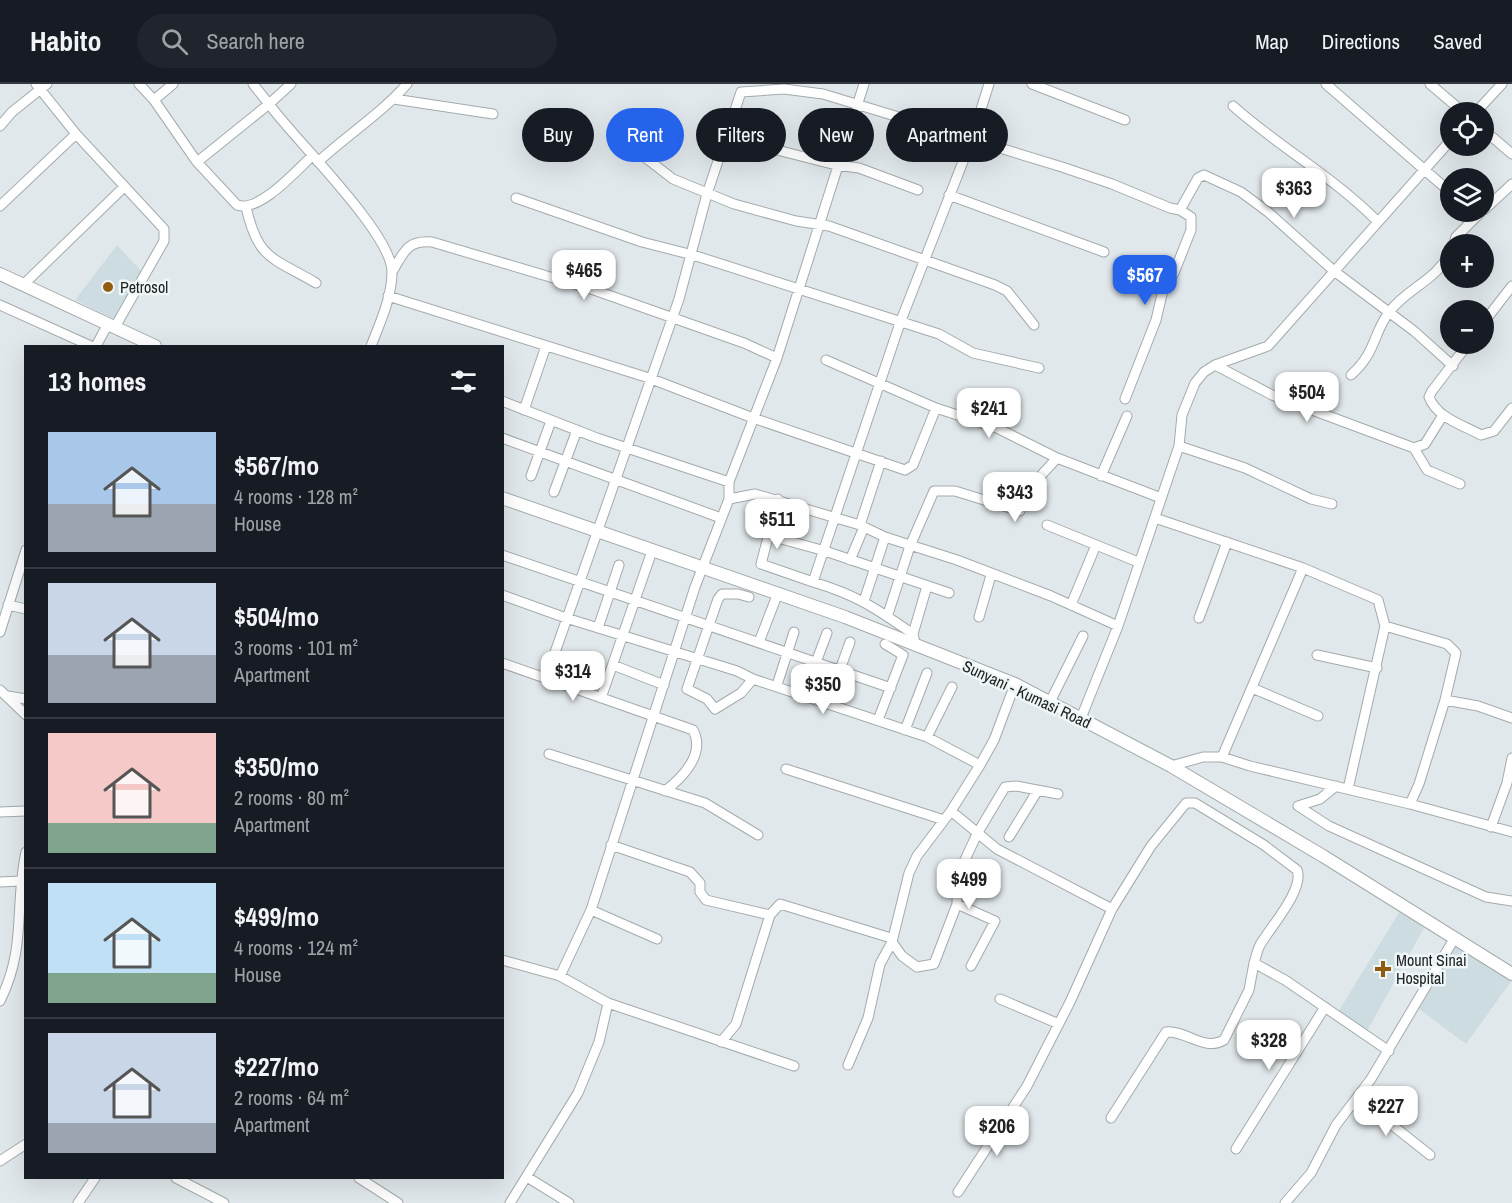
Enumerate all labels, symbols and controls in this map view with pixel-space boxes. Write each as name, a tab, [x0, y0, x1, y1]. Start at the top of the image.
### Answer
search box	[137, 14, 557, 68]
text: Habito	[30, 22, 101, 60]
icon: search	[158, 25, 191, 58]
text: Search here	[206, 26, 305, 56]
text: Map	[1255, 27, 1289, 56]
text: Directions	[1322, 27, 1400, 56]
text: Saved	[1433, 27, 1482, 56]
map controls	[1440, 102, 1494, 354]
button: locate	[1440, 102, 1494, 156]
chip: Buy	[522, 108, 594, 162]
chip: Rent	[606, 108, 684, 162]
chip: Filters	[696, 108, 786, 162]
chip: New	[798, 108, 874, 162]
chip: Apartment	[886, 108, 1008, 162]
pin: $363	[1258, 168, 1330, 219]
button: layers	[1440, 168, 1494, 222]
text: $363	[1276, 174, 1312, 201]
button: +	[1440, 234, 1494, 288]
pin: $465	[548, 250, 620, 301]
pin: $567	[1109, 255, 1181, 306]
text: $465	[566, 256, 602, 283]
text: $567	[1127, 261, 1163, 288]
place label: Petrosol	[120, 276, 168, 298]
marker: Petrosol	[101, 280, 115, 294]
button: −	[1440, 300, 1494, 354]
text: 13 homes	[48, 364, 146, 399]
icon: filters	[447, 365, 480, 398]
pin: $504	[1271, 372, 1343, 423]
text: $504	[1289, 378, 1325, 405]
pin: $241	[953, 388, 1025, 439]
text: $241	[971, 394, 1007, 421]
text: $567/mo	[234, 448, 319, 483]
icon: home	[96, 456, 168, 528]
pin: $343	[979, 472, 1051, 523]
text: $343	[997, 478, 1033, 505]
text: 4 rooms · 128 m²	[234, 483, 358, 510]
pin: $511	[741, 499, 813, 550]
text: $511	[759, 505, 795, 532]
text: House	[234, 510, 281, 537]
text: $504/mo	[234, 599, 319, 634]
icon: home	[96, 607, 168, 679]
text: 3 rooms · 101 m²	[234, 634, 358, 661]
pin: $314	[537, 651, 609, 702]
street label: Sunyani - Kumasi Road	[959, 655, 1095, 733]
text: $314	[555, 657, 591, 684]
text: Apartment	[234, 661, 310, 688]
pin: $350	[787, 664, 859, 715]
text: $350	[805, 670, 841, 697]
text: $350/mo	[234, 749, 319, 784]
icon: home	[96, 757, 168, 829]
text: 2 rooms · 80 m²	[234, 784, 349, 811]
text: Apartment	[234, 811, 310, 838]
pin: $499	[933, 859, 1005, 910]
text: $499	[951, 865, 987, 892]
text: $499/mo	[234, 899, 319, 934]
icon: home	[96, 907, 168, 979]
text: 4 rooms · 124 m²	[234, 934, 358, 961]
place label: Mount Sinai Hospital	[1396, 949, 1467, 989]
marker: Mount Sinai Hospital	[1374, 960, 1392, 978]
text: House	[234, 961, 281, 988]
pin: $328	[1233, 1020, 1305, 1071]
text: $328	[1251, 1026, 1287, 1053]
text: $227/mo	[234, 1049, 319, 1084]
icon: home	[96, 1057, 168, 1129]
text: 2 rooms · 64 m²	[234, 1084, 349, 1111]
pin: $227	[1350, 1086, 1422, 1137]
text: $227	[1368, 1092, 1404, 1119]
pin: $206	[961, 1106, 1033, 1157]
text: Apartment	[234, 1111, 310, 1138]
text: $206	[979, 1112, 1015, 1139]

